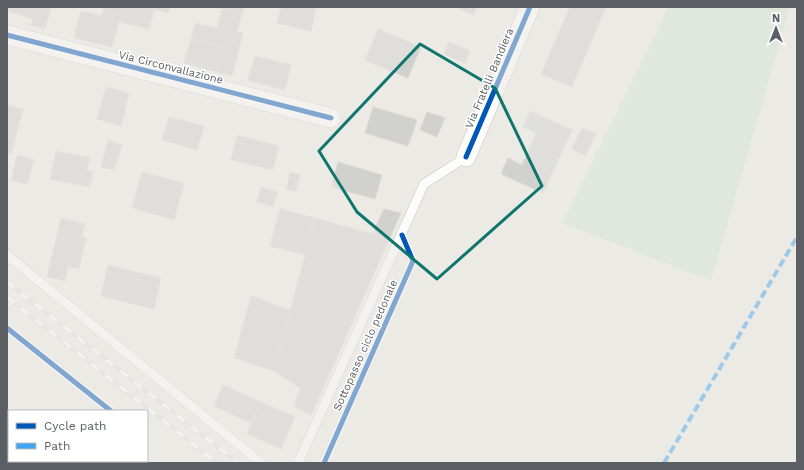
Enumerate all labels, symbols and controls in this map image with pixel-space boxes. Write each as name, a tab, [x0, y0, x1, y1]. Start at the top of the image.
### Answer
north arrow	[756, 8, 796, 48]
text: N	[772, 12, 780, 25]
street label: Via Fratelli Bandiera	[462, 26, 516, 130]
street label: Via Circonvallazione	[117, 48, 225, 87]
street label: Sottopasso ciclo pedonale	[331, 278, 400, 413]
legend	[8, 410, 148, 462]
text: Cycle path	[44, 419, 106, 433]
text: Path	[44, 439, 70, 453]

